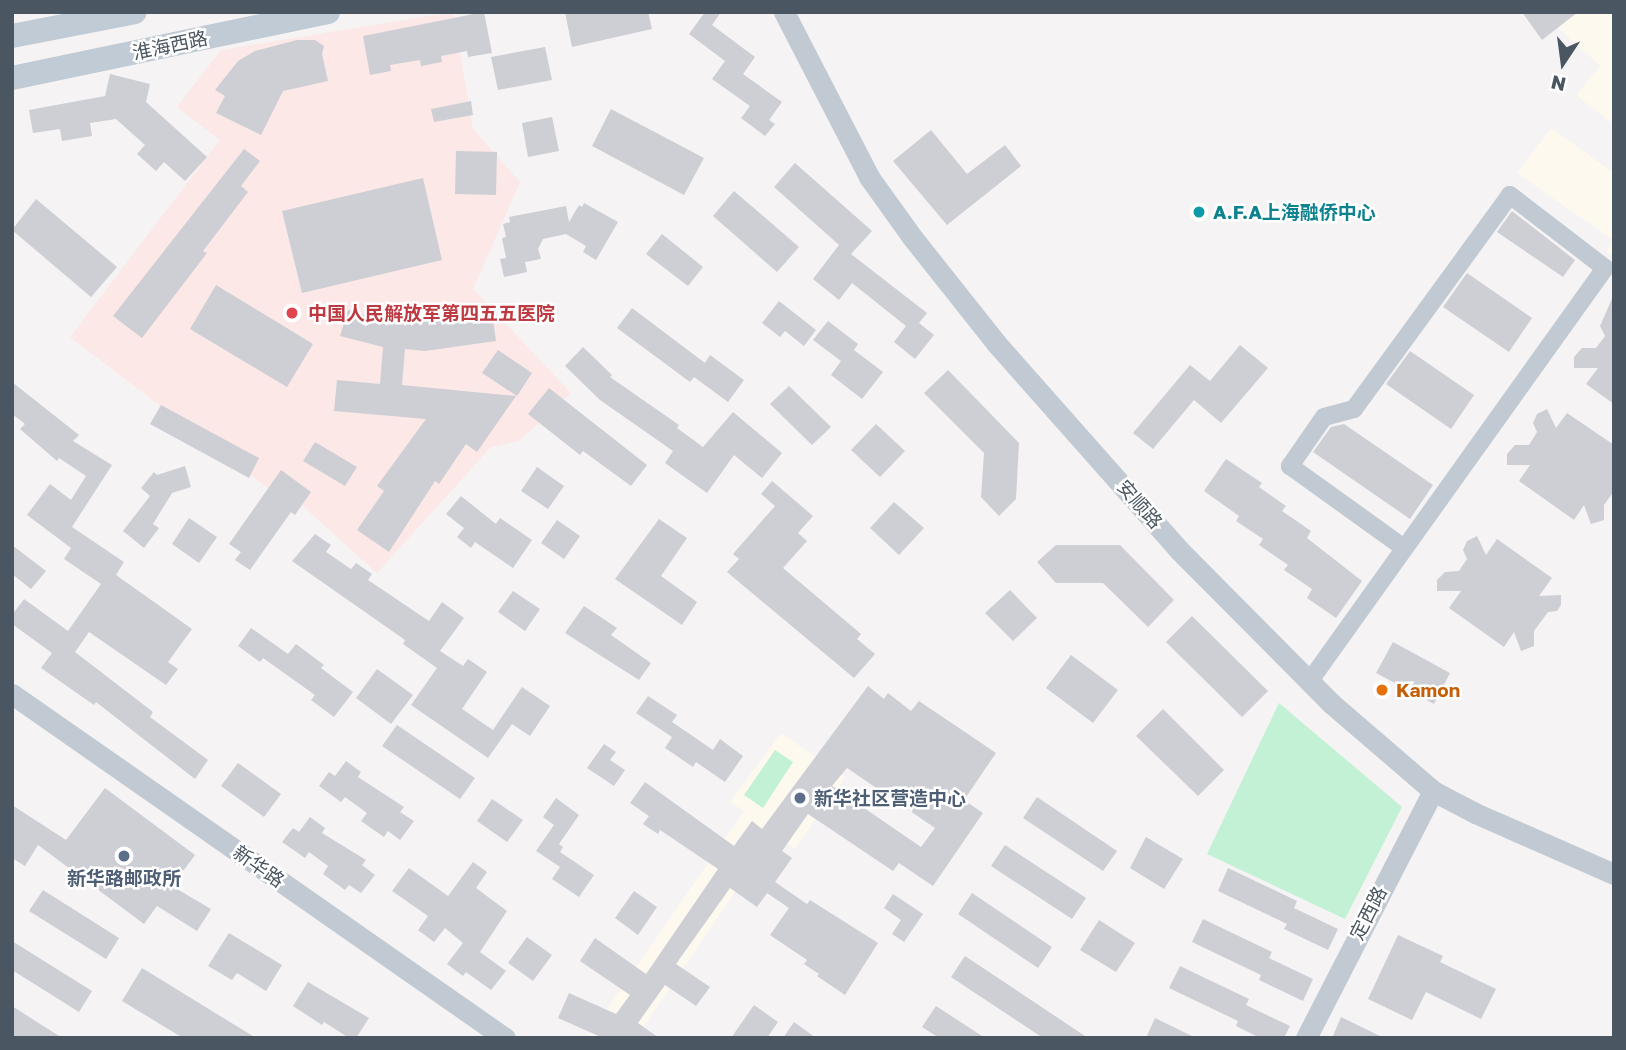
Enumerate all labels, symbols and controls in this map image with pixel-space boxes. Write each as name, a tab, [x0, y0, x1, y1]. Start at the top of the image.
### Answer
street label: 淮海西路	[130, 26, 210, 64]
north arrow	[1528, 28, 1598, 98]
text: N	[1549, 71, 1568, 97]
place label: A.F.A上海融侨中心	[1213, 201, 1376, 223]
marker: A.F.A上海融侨中心	[1191, 204, 1207, 220]
place label: 中国人民解放军第四五五医院	[308, 302, 555, 324]
marker: 中国人民解放军第四五五医院	[282, 303, 302, 323]
street label: 安顺路	[1113, 475, 1167, 533]
place label: Kamon	[1396, 679, 1460, 701]
marker: Kamon	[1374, 682, 1390, 698]
place label: 新华社区营造中心	[814, 787, 966, 809]
marker: 新华社区营造中心	[792, 790, 808, 806]
street label: 新华路	[229, 840, 289, 892]
marker: 新华路邮政所	[116, 848, 132, 864]
place label: 新华路邮政所	[67, 867, 181, 889]
street label: 定西路	[1345, 882, 1391, 944]

